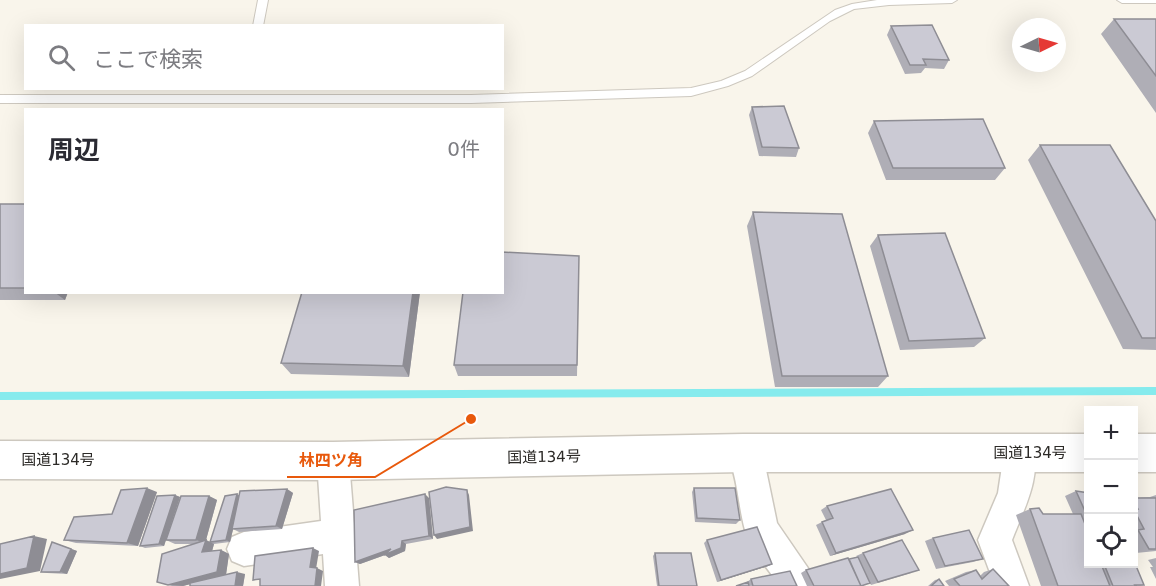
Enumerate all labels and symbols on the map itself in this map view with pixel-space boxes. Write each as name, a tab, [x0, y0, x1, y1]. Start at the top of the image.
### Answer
north arrow	[1012, 18, 1066, 72]
callout: 林四ツ角	[287, 443, 375, 477]
street label: 国道134号	[993, 444, 1067, 462]
street label: 国道134号	[507, 447, 581, 467]
street label: 国道134号	[21, 451, 95, 469]
text: 林四ツ角	[299, 451, 363, 470]

